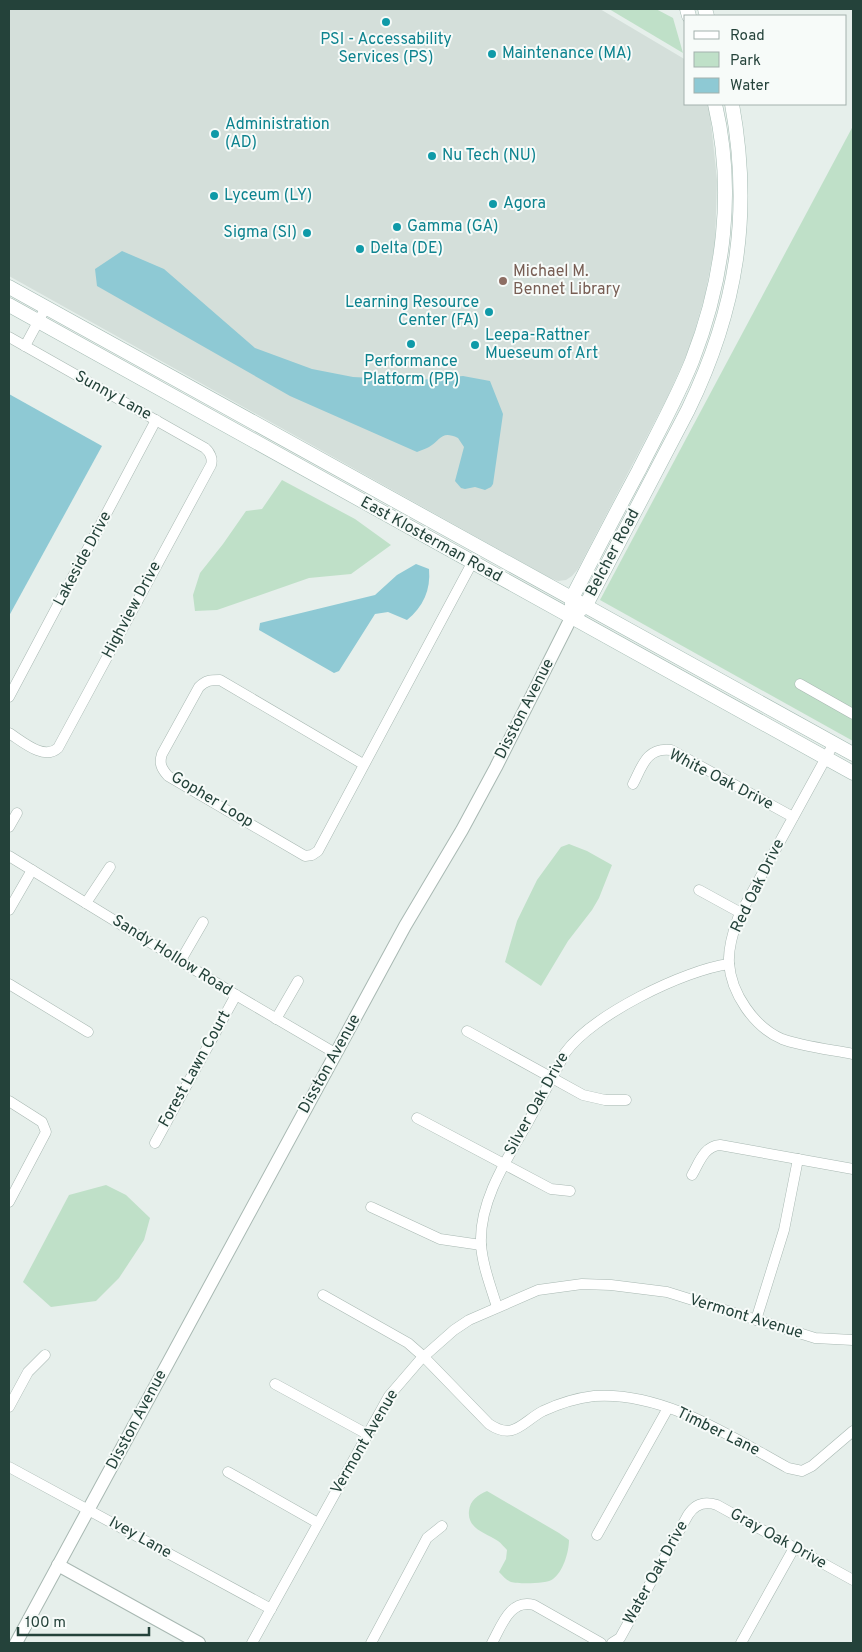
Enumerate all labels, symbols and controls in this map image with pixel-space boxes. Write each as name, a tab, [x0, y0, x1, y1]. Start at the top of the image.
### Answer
legend	[684, 15, 847, 105]
marker: PSI - Accessability Services (PS)	[380, 16, 392, 28]
text: Road	[730, 27, 765, 46]
place label: PSI - Accessability Services (PS)	[320, 30, 452, 68]
place label: Maintenance (MA)	[502, 44, 632, 64]
marker: Maintenance (MA)	[486, 48, 498, 60]
text: Park	[730, 52, 761, 71]
text: Water	[730, 77, 770, 96]
place label: Administration (AD)	[225, 115, 330, 153]
marker: Administration (AD)	[209, 128, 221, 140]
place label: Nu Tech (NU)	[442, 146, 536, 166]
marker: Nu Tech (NU)	[426, 150, 438, 162]
place label: Lyceum (LY)	[224, 186, 312, 206]
marker: Lyceum (LY)	[208, 190, 220, 202]
place label: Agora	[503, 194, 546, 214]
marker: Agora	[487, 198, 499, 210]
place label: Gamma (GA)	[407, 217, 498, 237]
marker: Gamma (GA)	[391, 221, 403, 233]
place label: Sigma (SI)	[223, 223, 297, 243]
marker: Sigma (SI)	[301, 227, 313, 239]
place label: Delta (DE)	[370, 239, 443, 259]
marker: Delta (DE)	[354, 243, 366, 255]
place label: Michael M. Bennet Library	[513, 262, 620, 300]
marker: Michael M. Bennet Library	[497, 275, 509, 287]
place label: Learning Resource Center (FA)	[345, 293, 479, 331]
marker: Learning Resource Center (FA)	[483, 306, 495, 318]
place label: Leepa-Rattner Mueseum of Art	[485, 326, 598, 364]
marker: Performance Platform (PP)	[405, 338, 417, 350]
marker: Leepa-Rattner Mueseum of Art	[469, 339, 481, 351]
place label: Performance Platform (PP)	[363, 352, 459, 390]
street label: Sunny Lane	[71, 367, 155, 425]
street label: East Klosterman Road	[357, 493, 505, 587]
street label: Belcher Road	[582, 506, 644, 600]
street label: Lakeside Drive	[50, 508, 116, 610]
street label: Highview Drive	[98, 558, 166, 662]
street label: Disston Avenue	[491, 655, 559, 763]
street label: White Oak Drive	[665, 745, 777, 815]
street label: Gopher Loop	[167, 767, 257, 833]
street label: Red Oak Drive	[727, 836, 789, 936]
street label: Sandy Hollow Road	[108, 911, 236, 1001]
street label: Forest Lawn Court	[155, 1007, 235, 1131]
street label: Disston Avenue	[295, 1011, 365, 1117]
street label: Silver Oak Drive	[500, 1049, 574, 1159]
street label: Vermont Avenue	[687, 1290, 805, 1344]
street label: Disston Avenue	[102, 1367, 172, 1473]
street label: Vermont Avenue	[327, 1386, 403, 1498]
street label: Timber Lane	[673, 1403, 763, 1461]
street label: Gray Oak Drive	[726, 1504, 830, 1574]
street label: Ivey Lane	[105, 1513, 175, 1563]
street label: Water Oak Drive	[619, 1517, 693, 1629]
scale bar	[18, 1604, 149, 1636]
text: 100 m	[25, 1614, 66, 1633]

